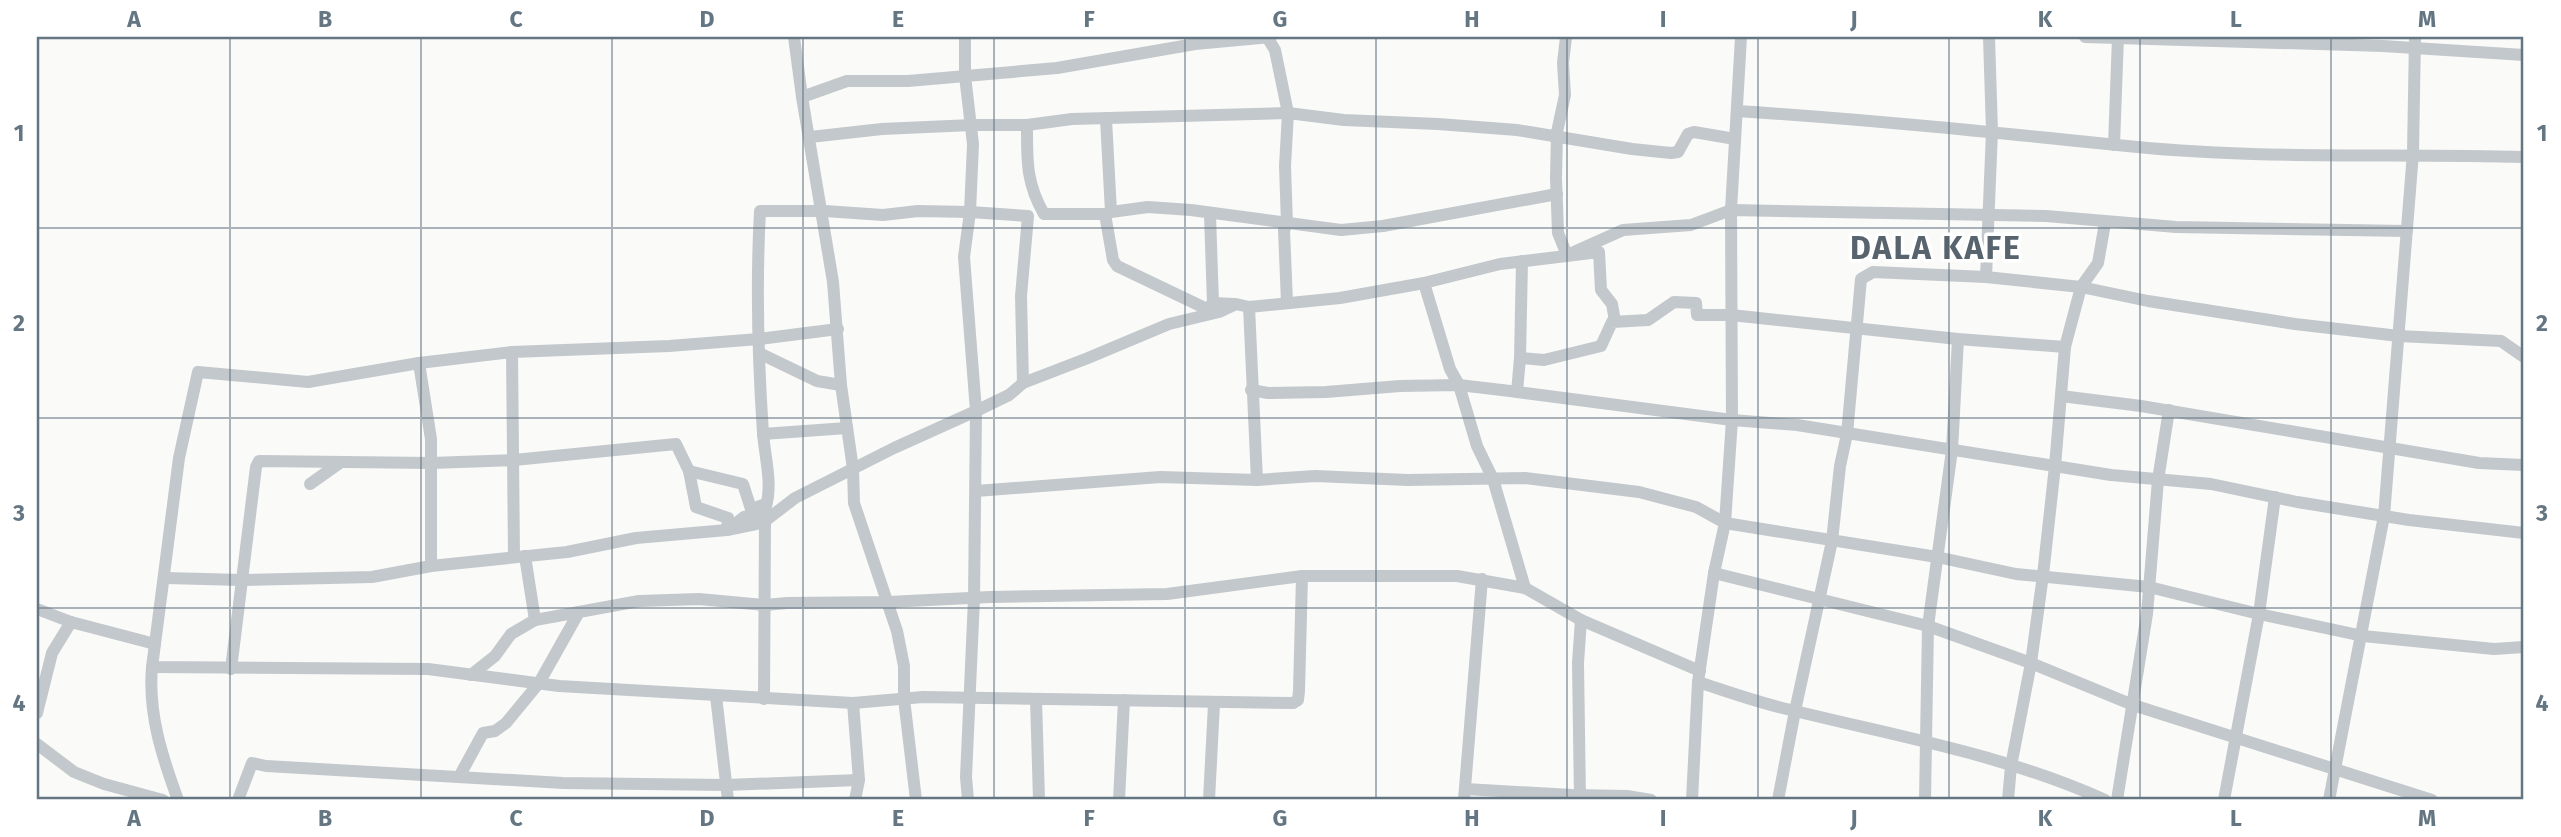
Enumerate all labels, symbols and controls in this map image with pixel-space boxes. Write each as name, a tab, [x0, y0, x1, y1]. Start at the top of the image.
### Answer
text: A	[126, 5, 141, 33]
text: B	[318, 5, 332, 33]
text: C	[509, 5, 523, 33]
text: D	[700, 5, 715, 33]
text: E	[892, 5, 904, 33]
text: F	[1083, 5, 1095, 33]
text: G	[1273, 5, 1287, 33]
text: H	[1464, 5, 1480, 33]
text: I	[1660, 5, 1666, 33]
text: J	[1849, 5, 1858, 33]
text: K	[2038, 5, 2053, 33]
text: L	[2230, 5, 2242, 33]
text: M	[2418, 5, 2436, 33]
text: 1	[14, 119, 24, 147]
text: 1	[2537, 119, 2547, 147]
district label: DALA KAFE	[1850, 229, 2022, 267]
text: 2	[13, 309, 25, 337]
text: 2	[2536, 309, 2548, 337]
text: 3	[12, 499, 25, 527]
text: 3	[2535, 499, 2548, 527]
text: 4	[13, 689, 26, 717]
text: 4	[2536, 689, 2549, 717]
text: A	[126, 804, 141, 832]
text: B	[318, 804, 332, 832]
text: C	[509, 804, 523, 832]
text: D	[700, 804, 715, 832]
text: E	[892, 804, 904, 832]
text: F	[1083, 804, 1095, 832]
text: G	[1273, 804, 1287, 832]
text: H	[1464, 804, 1480, 832]
text: I	[1660, 804, 1666, 832]
text: J	[1849, 804, 1858, 832]
text: K	[2038, 804, 2053, 832]
text: L	[2230, 804, 2242, 832]
text: M	[2418, 804, 2436, 832]

